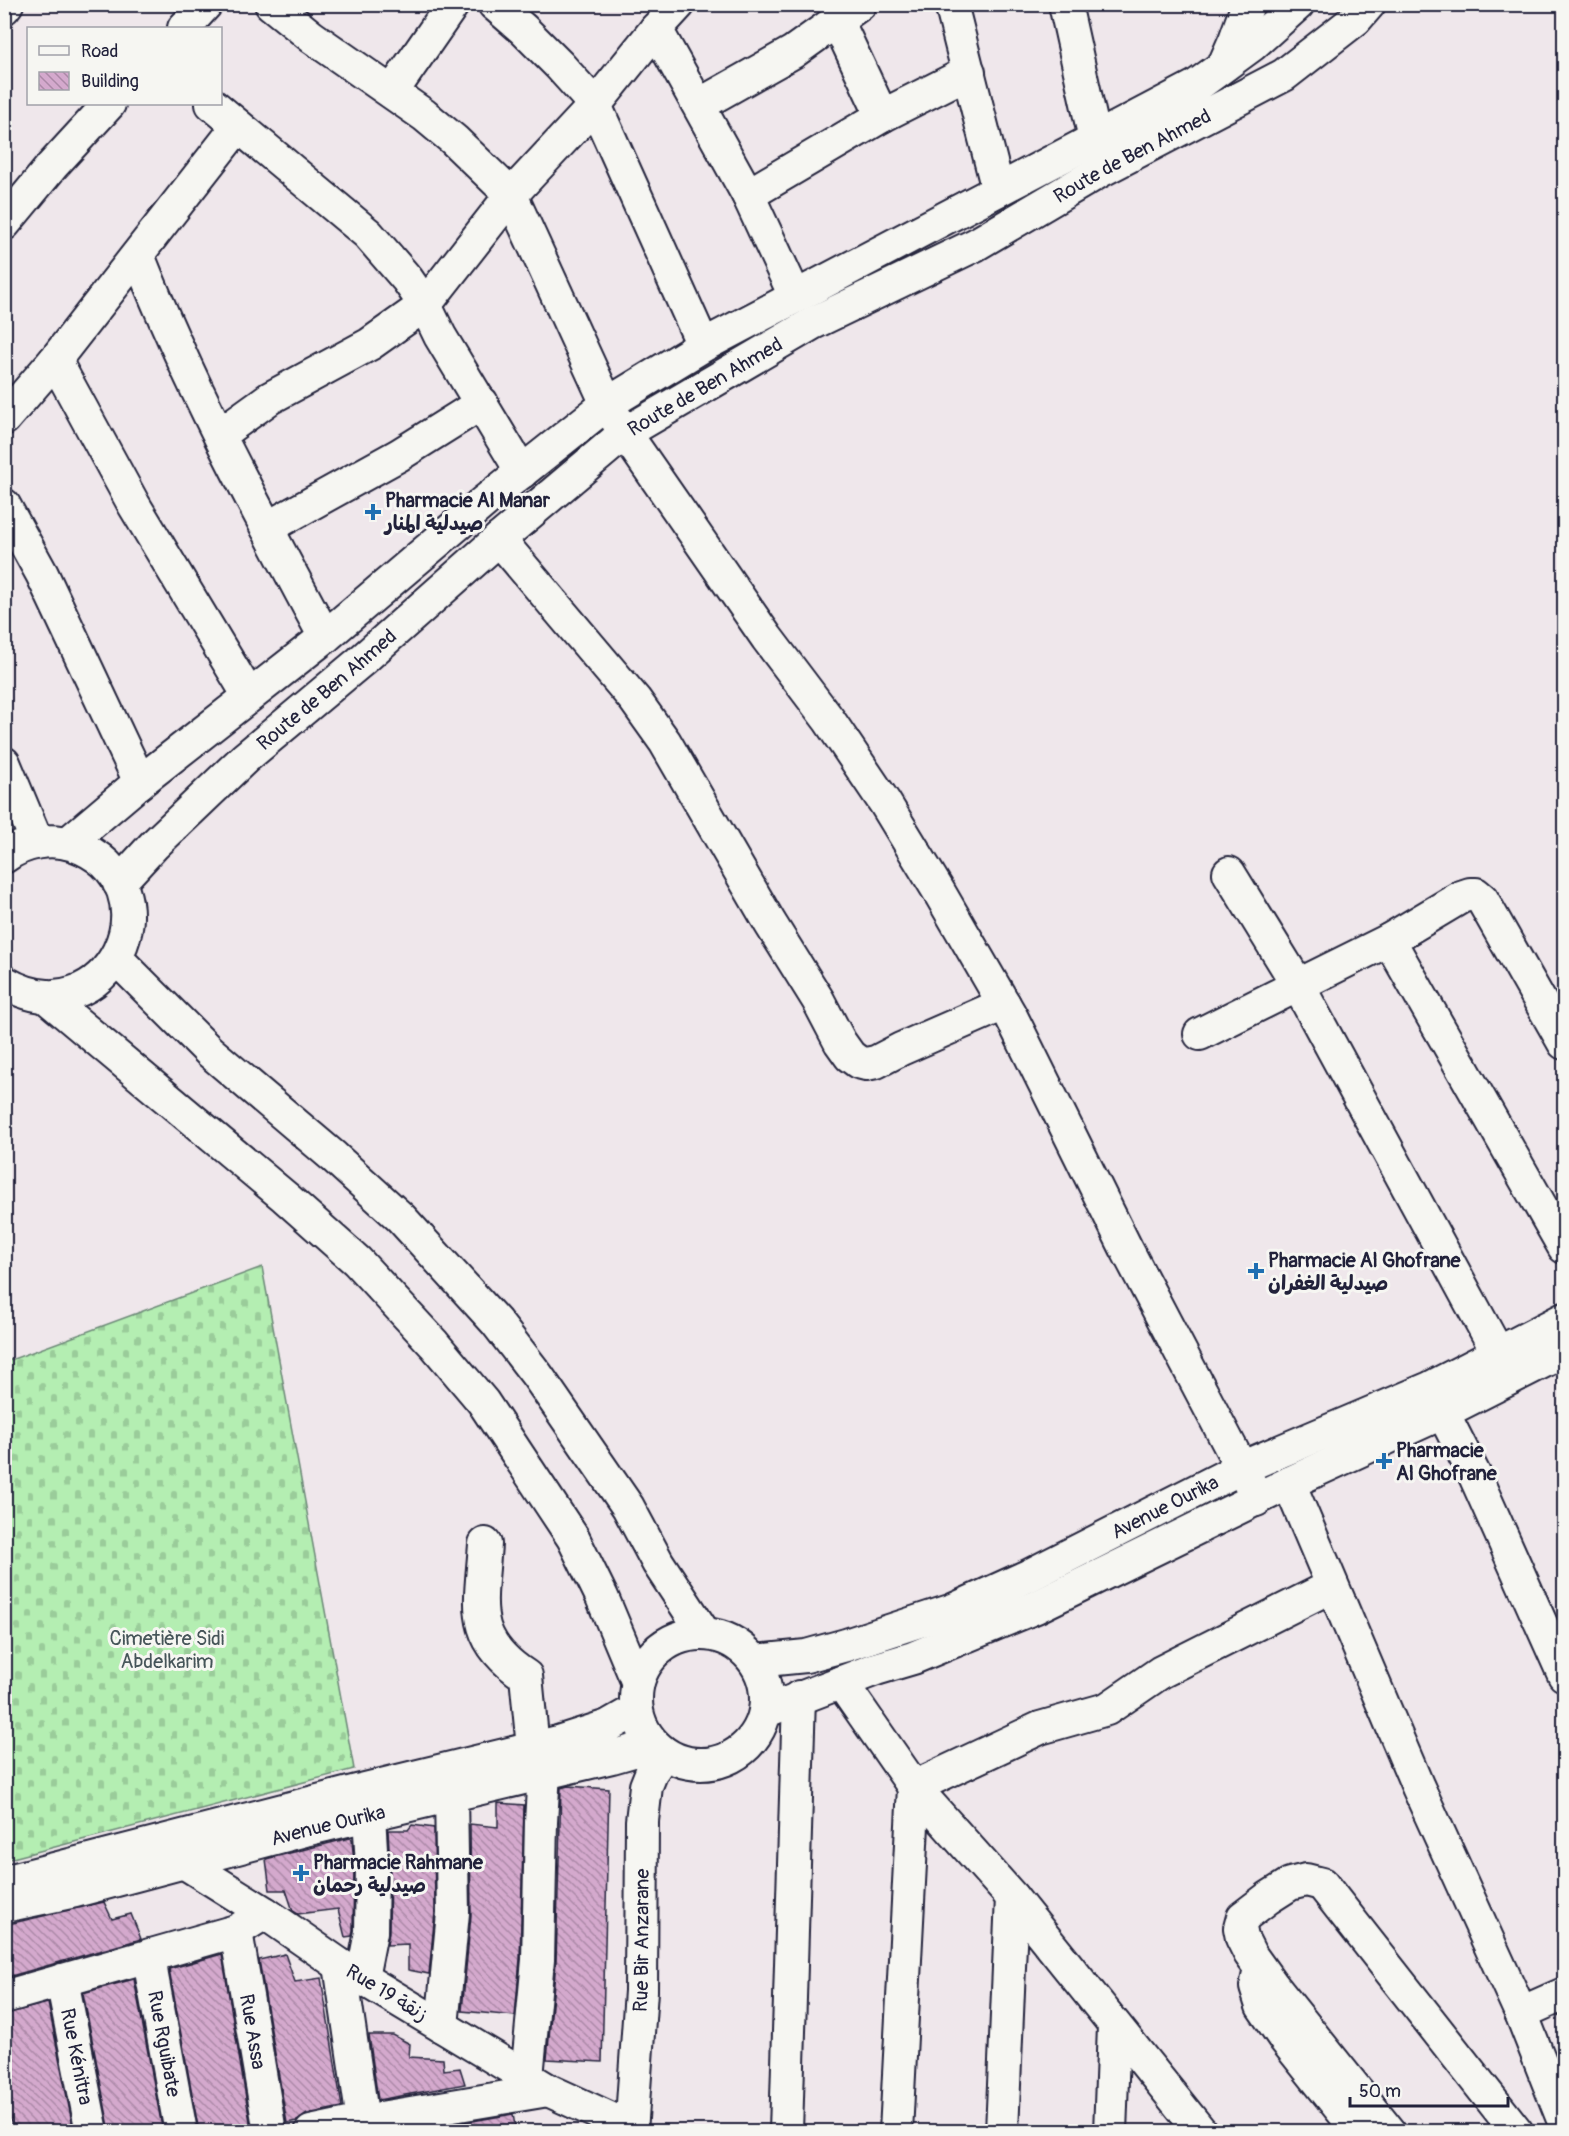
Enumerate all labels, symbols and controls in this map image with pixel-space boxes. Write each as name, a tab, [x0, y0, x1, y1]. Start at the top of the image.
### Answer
legend	[27, 27, 222, 105]
text: Road	[81, 40, 118, 63]
text: Building	[81, 70, 139, 93]
street label: Route de Ben Ahmed	[1049, 103, 1215, 208]
street label: Route de Ben Ahmed	[623, 331, 787, 441]
place label: Pharmacie Al Manar صيدلية المنار	[383, 488, 551, 536]
marker: Pharmacie Al Manar صيدلية المنار	[366, 505, 380, 519]
street label: Route de Ben Ahmed	[251, 623, 401, 756]
place label: Pharmacie Al Ghofrane صيدلية الغفران	[1268, 1248, 1462, 1296]
marker: Pharmacie Al Ghofrane صيدلية الغفران	[1249, 1264, 1263, 1278]
place label: Pharmacie Al Ghofrane	[1396, 1438, 1498, 1486]
marker: Pharmacie Al Ghofrane	[1377, 1454, 1391, 1468]
street label: Avenue Ourika	[1107, 1469, 1223, 1544]
park label: Cimetière Sidi Abdelkarim	[110, 1626, 224, 1674]
street label: Avenue Ourika	[268, 1799, 388, 1851]
place label: Pharmacie Rahmane صيدلية رحمان	[313, 1850, 484, 1898]
marker: Pharmacie Rahmane صيدلية رحمان	[294, 1866, 308, 1880]
street label: Rue Bir Anzarane	[627, 1868, 654, 2013]
street label: Rue 19 زنقة	[342, 1959, 432, 2027]
street label: Rue Rguibate	[142, 1989, 187, 2099]
street label: Rue Assa	[234, 1992, 272, 2071]
street label: Rue Kénitra	[55, 2006, 99, 2107]
scale bar	[1350, 2070, 1508, 2108]
text: 50 m	[1359, 2080, 1401, 2103]

